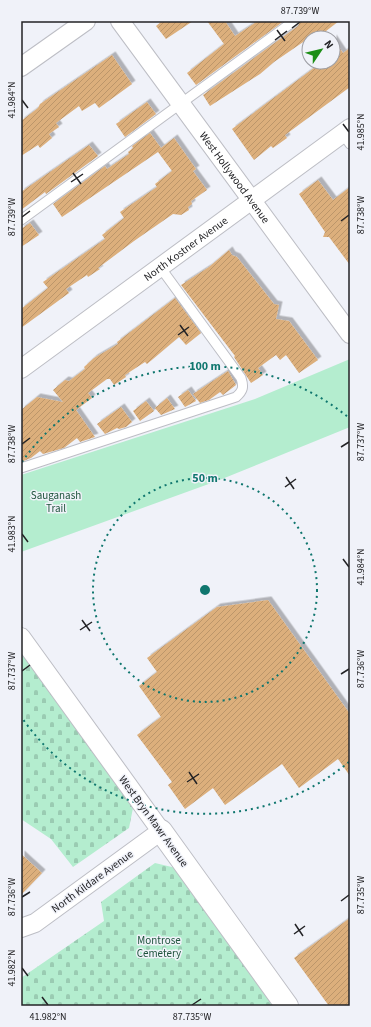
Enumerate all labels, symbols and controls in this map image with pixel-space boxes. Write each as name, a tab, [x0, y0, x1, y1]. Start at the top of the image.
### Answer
text: 87.739°W	[281, 4, 319, 18]
north arrow	[301, 30, 341, 70]
text: N	[321, 37, 337, 52]
text: 41.984°N	[5, 81, 19, 119]
text: 41.985°N	[354, 113, 368, 151]
street label: West Hollywood Avenue	[196, 129, 274, 227]
text: 87.738°W	[354, 196, 368, 234]
text: 87.739°W	[5, 198, 19, 236]
street label: North Kostner Avenue	[141, 213, 231, 285]
text: 100 m	[189, 358, 221, 375]
text: 87.737°W	[354, 423, 368, 461]
text: 87.738°W	[5, 425, 19, 463]
text: 50 m	[192, 470, 218, 487]
park label: Sauganash Trail	[31, 488, 81, 516]
text: 41.983°N	[5, 515, 19, 553]
text: 41.984°N	[354, 548, 368, 586]
centre of rings	[198, 583, 212, 597]
text: 87.736°W	[354, 650, 368, 688]
text: 87.737°W	[5, 652, 19, 690]
street label: West Bryn Mawr Avenue	[115, 773, 192, 871]
street label: North Kildare Avenue	[48, 846, 137, 916]
text: 87.735°W	[354, 876, 368, 914]
text: 87.736°W	[5, 878, 19, 916]
park label: Montrose Cemetery	[137, 933, 181, 961]
text: 41.982°N	[5, 949, 19, 987]
text: 41.982°N	[29, 1010, 67, 1024]
text: 87.735°W	[173, 1010, 211, 1024]

